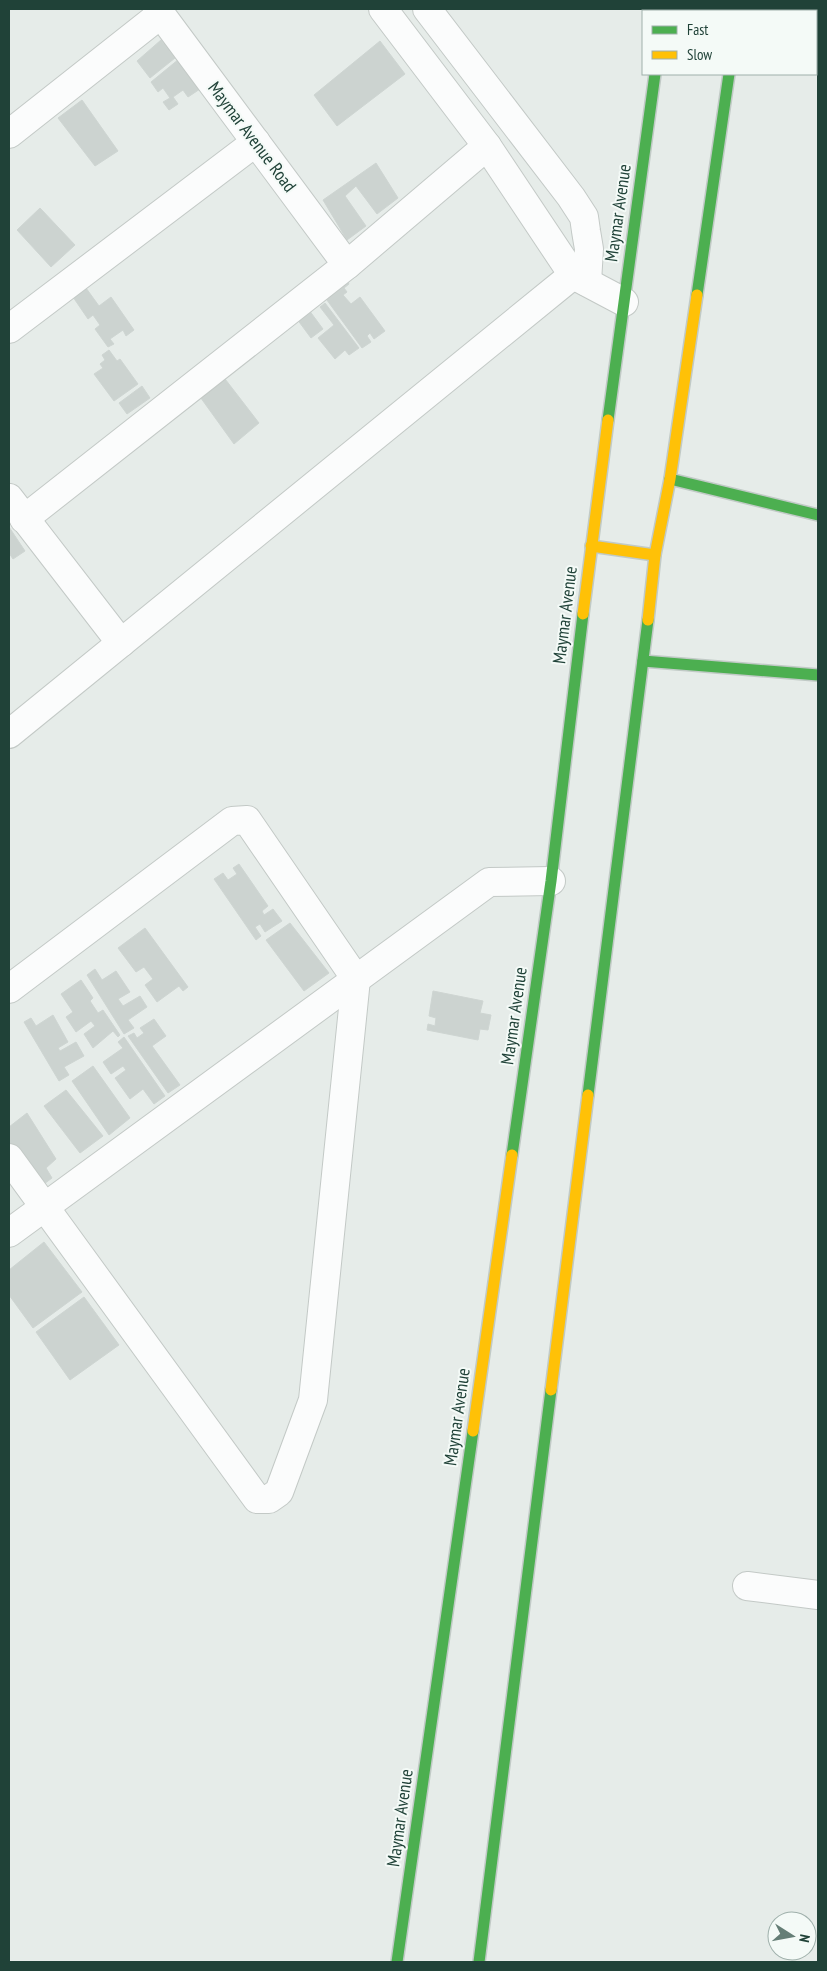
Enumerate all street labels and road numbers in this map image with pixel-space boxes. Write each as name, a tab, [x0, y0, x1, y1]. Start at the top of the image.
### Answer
street label: Maymar Avenue Road	[203, 77, 302, 197]
street label: Maymar Avenue	[599, 163, 636, 263]
street label: Maymar Avenue	[547, 565, 582, 665]
street label: Maymar Avenue	[495, 966, 532, 1066]
street label: Maymar Avenue	[438, 1367, 475, 1467]
street label: Maymar Avenue	[381, 1768, 418, 1868]

